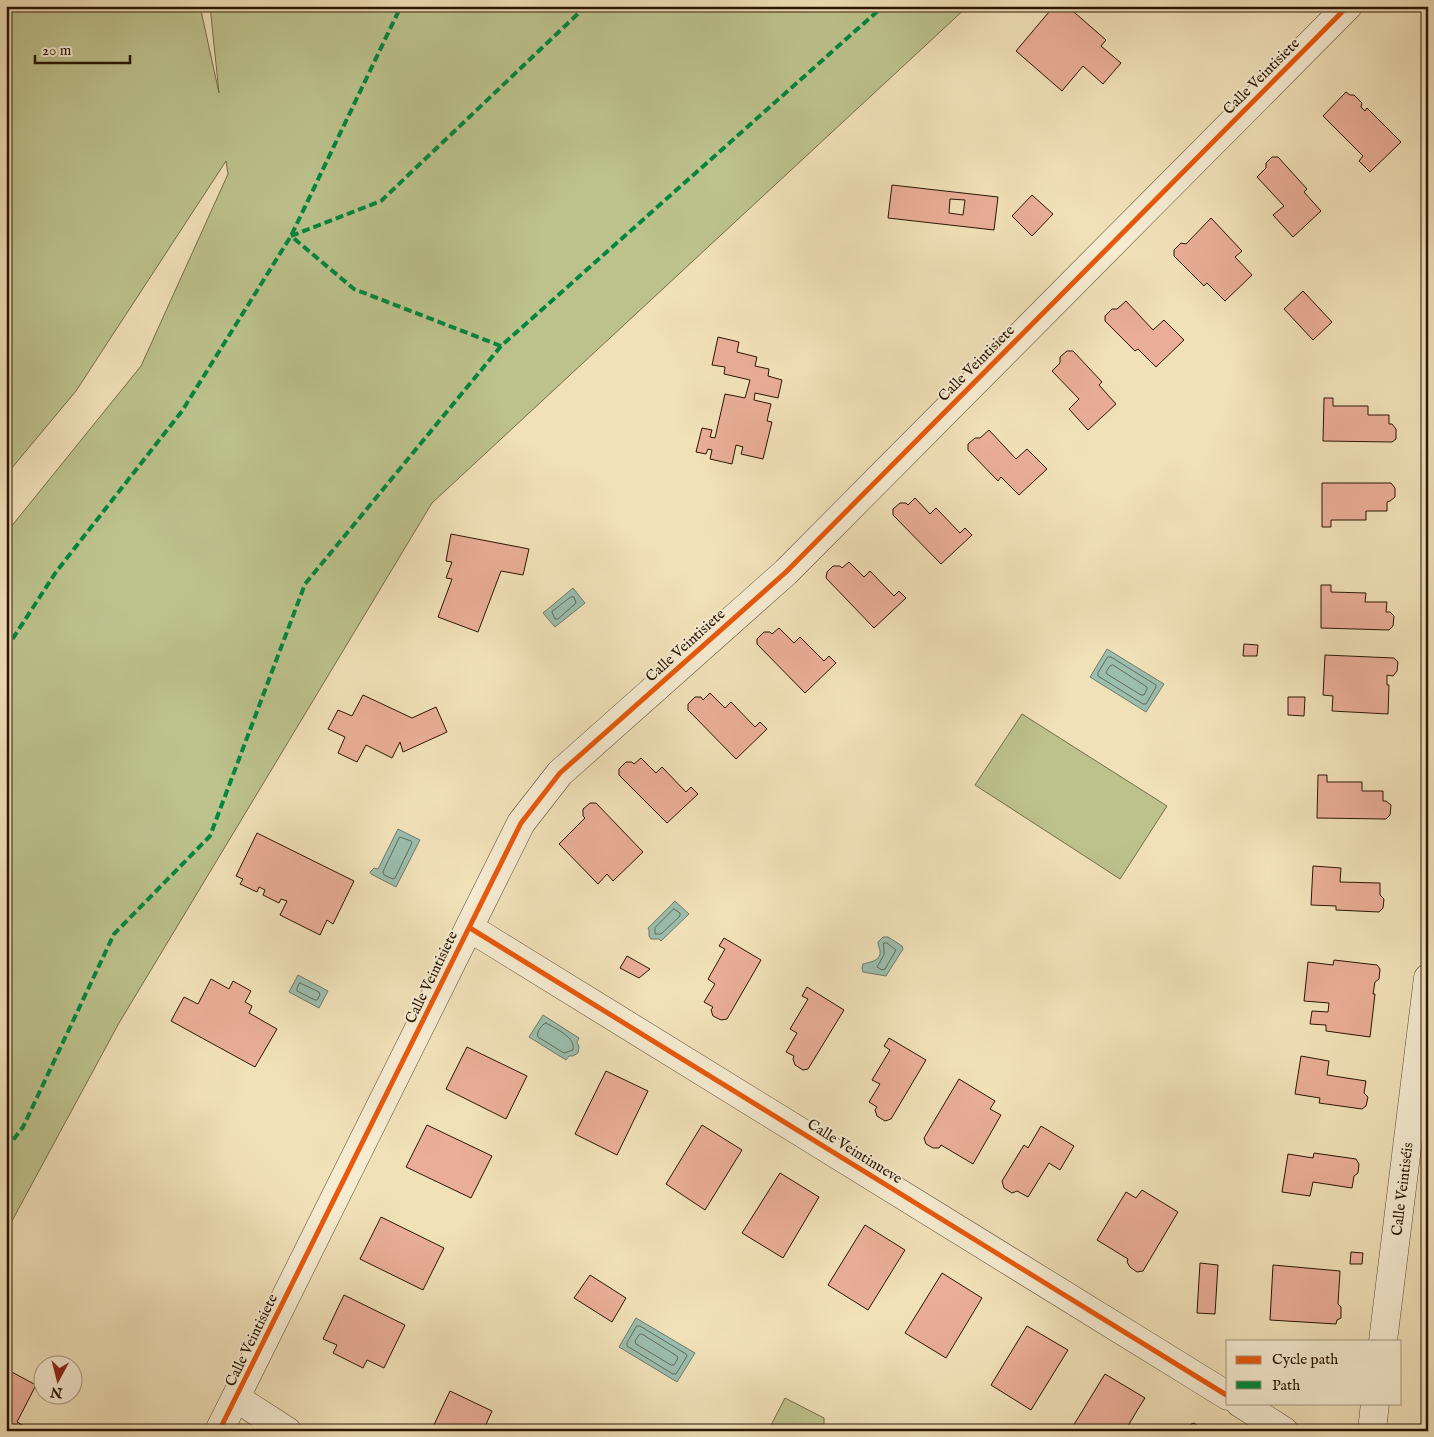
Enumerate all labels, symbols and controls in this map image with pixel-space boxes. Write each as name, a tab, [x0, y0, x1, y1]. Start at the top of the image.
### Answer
scale bar	[35, 32, 130, 64]
street label: Calle Veintisiete	[1219, 34, 1304, 119]
text: 20 m	[42, 41, 72, 60]
street label: Calle Veintisiete	[934, 321, 1019, 406]
street label: Calle Veintisiete	[642, 605, 729, 686]
street label: Calle Veintisiete	[401, 928, 462, 1027]
street label: Calle Veintinueve	[804, 1115, 906, 1188]
street label: Calle Veintiséis	[1387, 1141, 1418, 1237]
street label: Calle Veintisiete	[221, 1291, 282, 1390]
legend	[1226, 1340, 1402, 1404]
text: Cycle path	[1272, 1350, 1338, 1369]
north arrow	[32, 1354, 82, 1404]
text: Path	[1272, 1376, 1300, 1395]
text: N	[49, 1382, 65, 1402]

